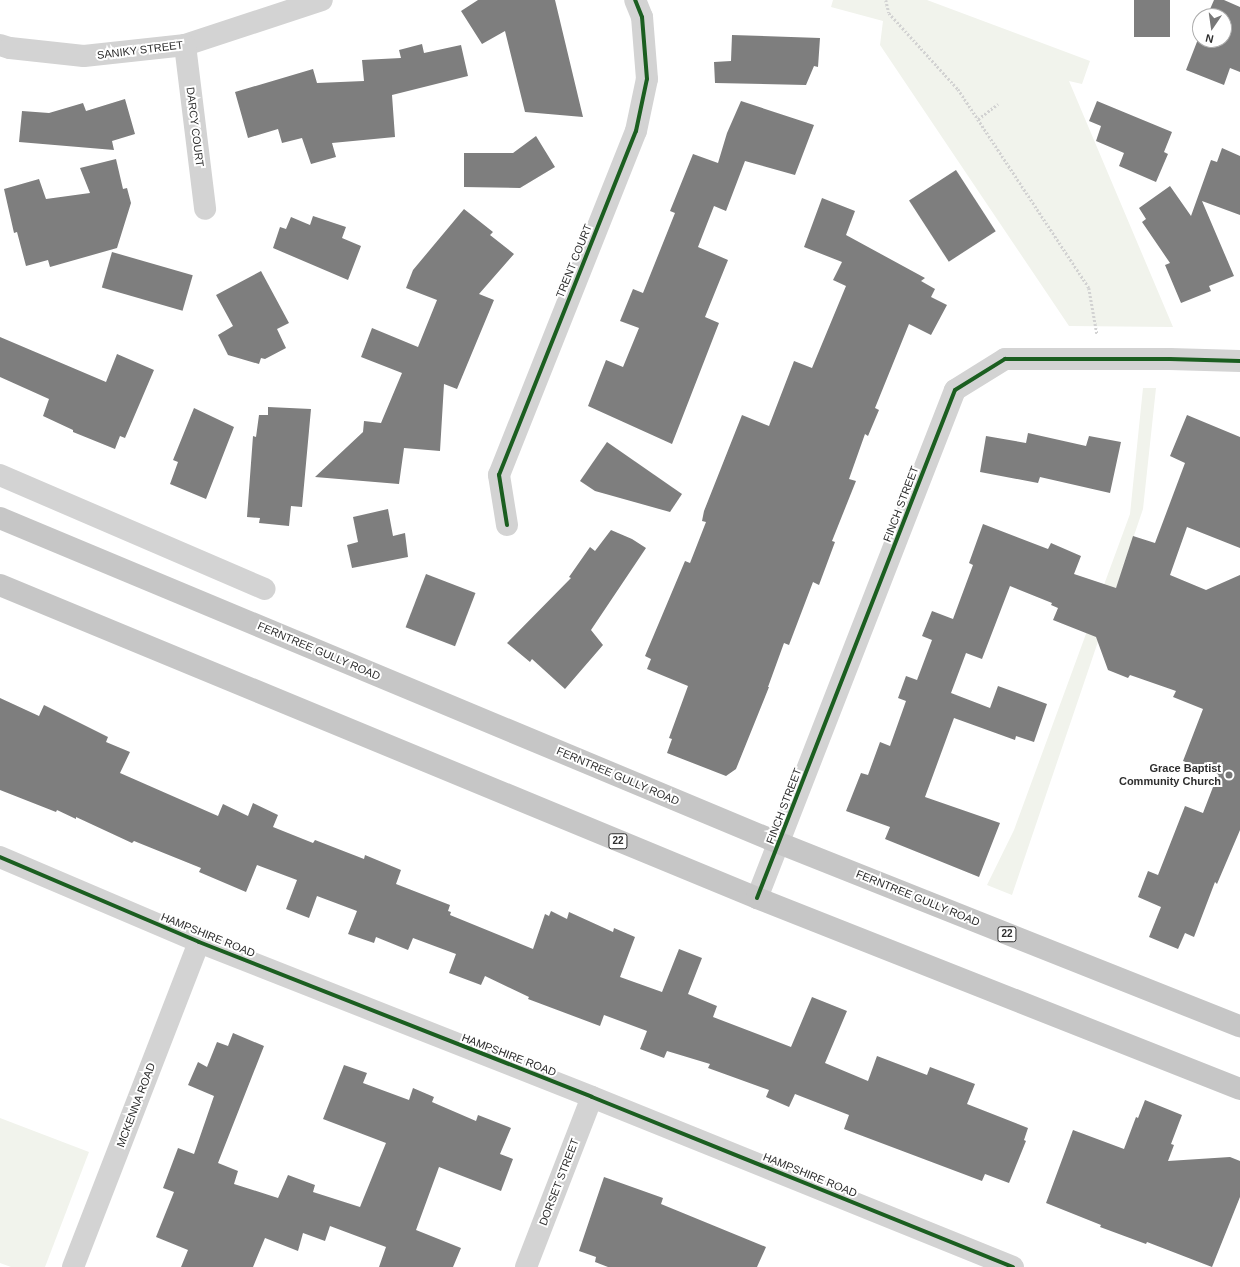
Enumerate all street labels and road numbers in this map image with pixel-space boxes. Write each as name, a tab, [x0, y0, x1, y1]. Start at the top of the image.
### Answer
street label: SANIKY STREET	[96, 38, 184, 62]
street label: DARCY COURT	[184, 86, 206, 168]
street label: TRENT COURT	[553, 222, 595, 300]
street label: FINCH STREET	[880, 464, 922, 544]
street label: FERNTREE GULLY ROAD	[255, 619, 383, 683]
street label: FERNTREE GULLY ROAD	[554, 744, 682, 808]
street label: FINCH STREET	[763, 766, 805, 846]
road number: 22	[608, 833, 628, 849]
street label: FERNTREE GULLY ROAD	[854, 867, 982, 929]
street label: HAMPSHIRE ROAD	[159, 910, 257, 960]
road number: 22	[997, 926, 1017, 942]
street label: HAMPSHIRE ROAD	[460, 1031, 558, 1079]
street label: MCKENNA ROAD	[114, 1061, 158, 1149]
street label: DORSET STREET	[536, 1137, 582, 1227]
street label: HAMPSHIRE ROAD	[761, 1150, 859, 1200]

